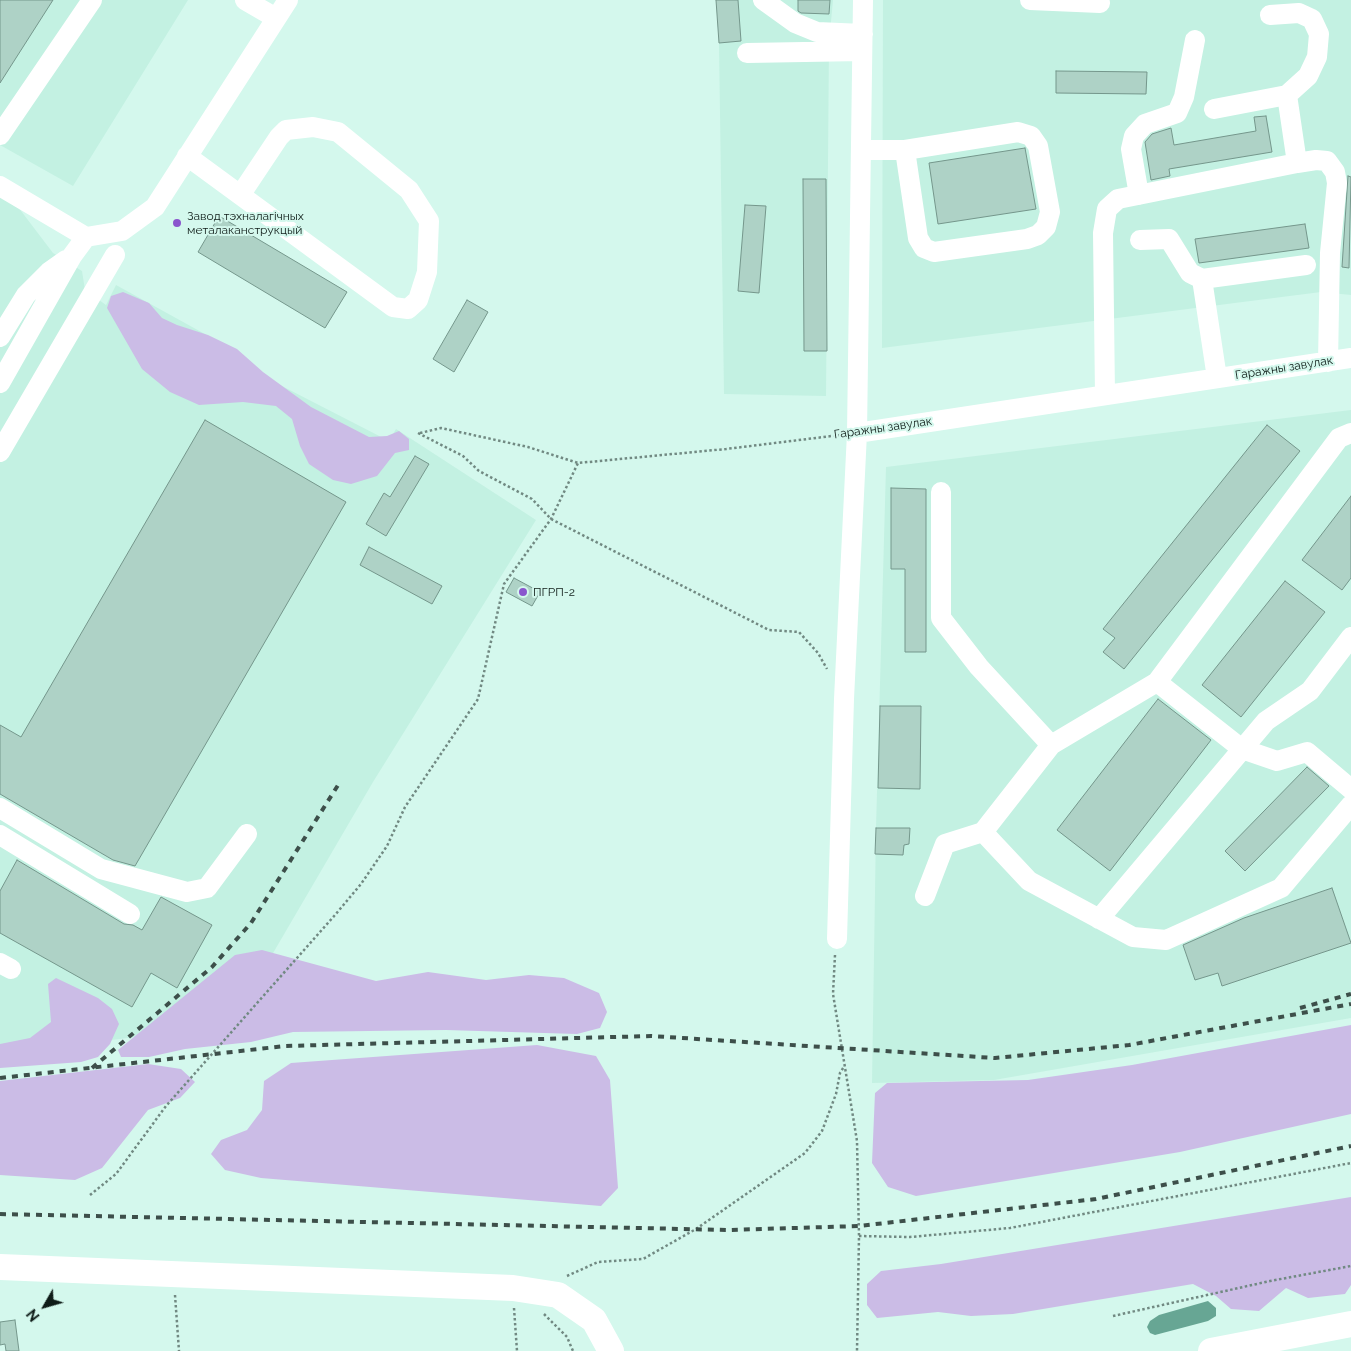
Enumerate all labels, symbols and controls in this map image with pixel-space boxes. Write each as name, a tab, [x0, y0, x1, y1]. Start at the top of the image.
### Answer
place label: Завод тэхналагічных металаканструкцый	[187, 209, 304, 237]
marker: Завод тэхналагічных металаканструкцый	[171, 217, 183, 229]
street label: Гаражны завулак	[1234, 353, 1334, 383]
street label: Гаражны завулак	[833, 414, 933, 442]
place label: ПГРП-2	[533, 585, 575, 599]
marker: ПГРП-2	[517, 586, 529, 598]
north arrow	[20, 1281, 70, 1331]
text: N	[24, 1306, 43, 1324]

